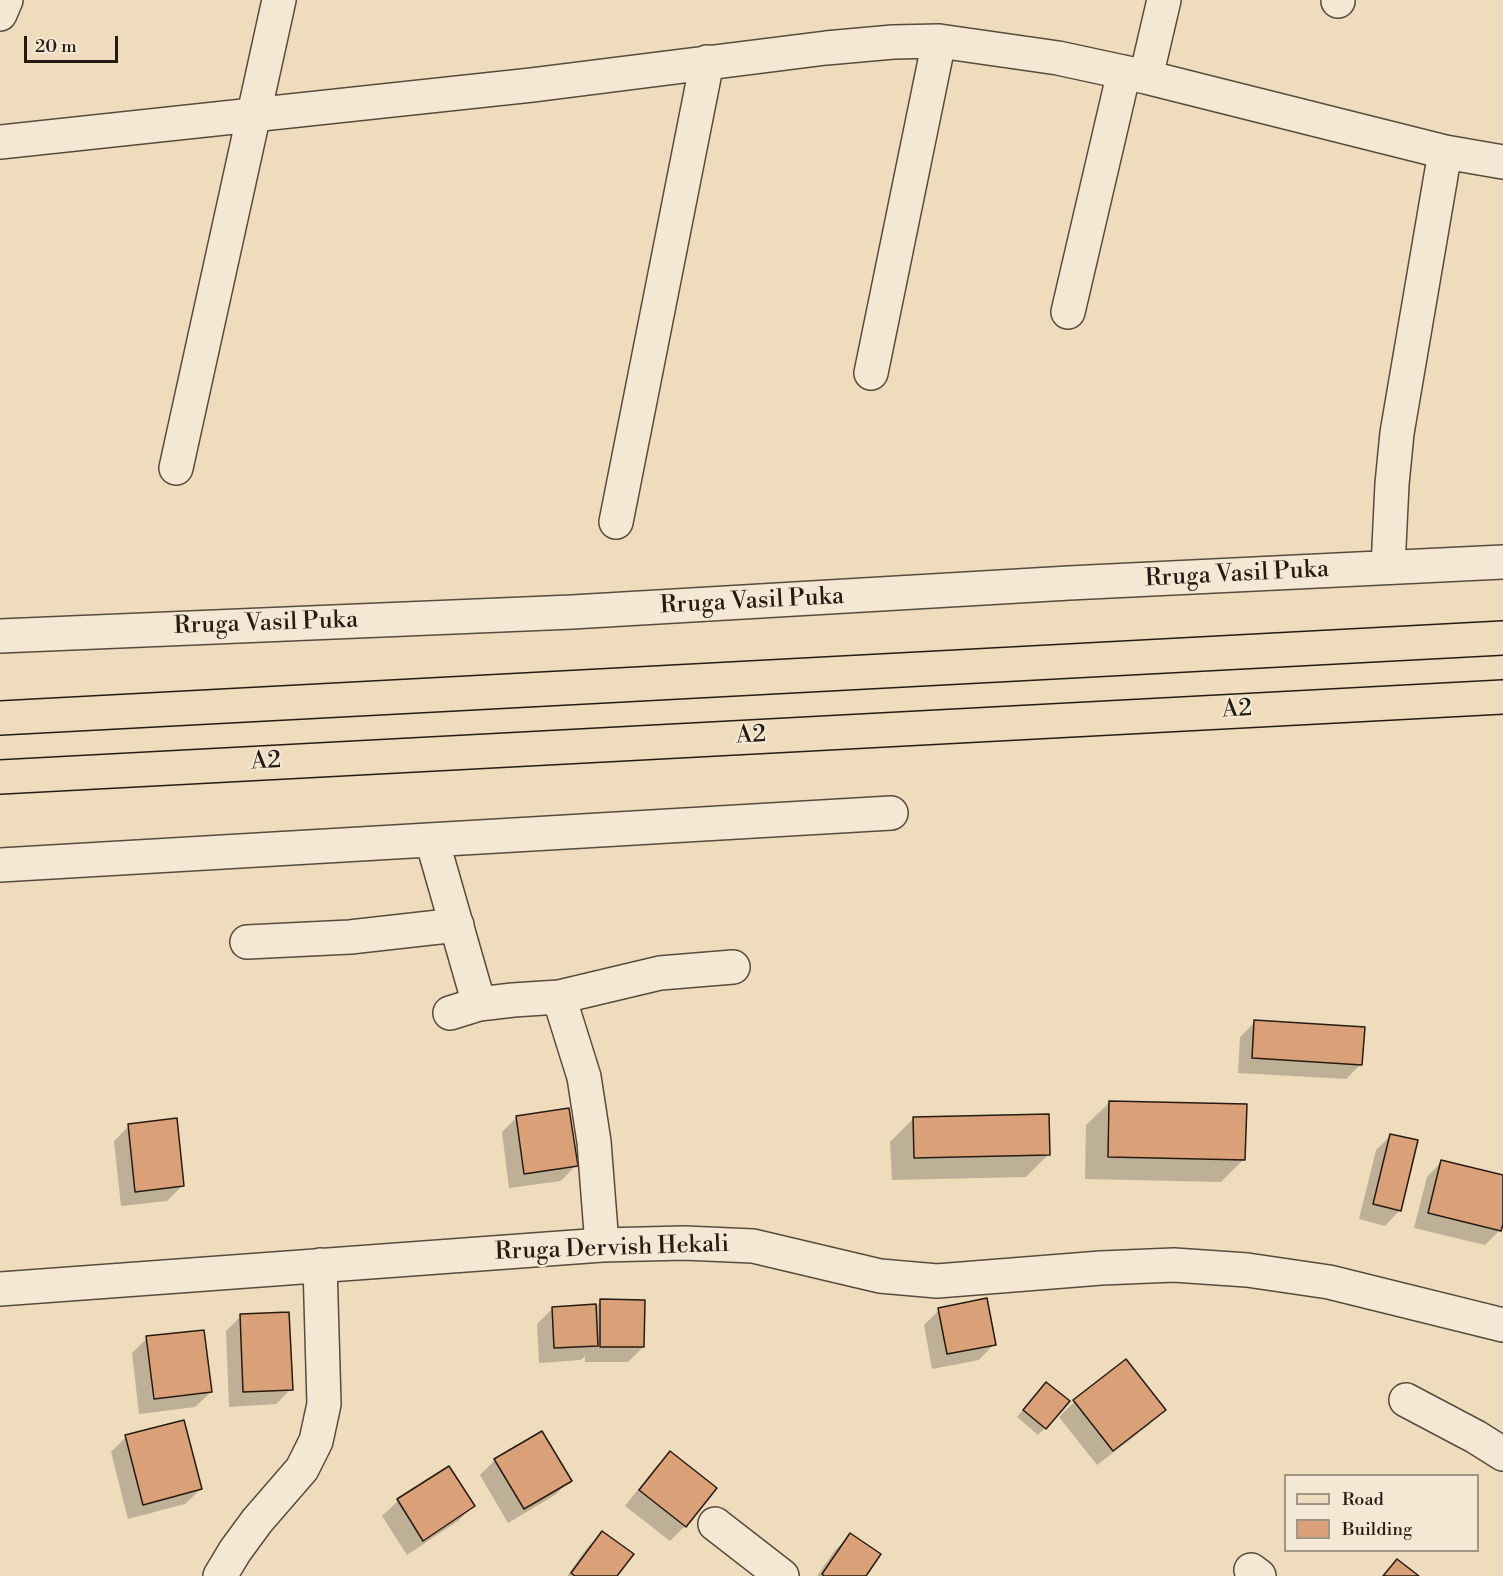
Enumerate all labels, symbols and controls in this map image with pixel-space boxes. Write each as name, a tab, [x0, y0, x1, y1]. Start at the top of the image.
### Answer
scale bar	[27, 24, 122, 62]
text: 20 m	[35, 35, 77, 58]
street label: Rruga Vasil Puka	[1144, 556, 1330, 594]
street label: Rruga Vasil Puka	[659, 583, 845, 621]
street label: Rruga Vasil Puka	[173, 606, 359, 642]
street label: A2	[1221, 695, 1253, 725]
street label: A2	[735, 721, 767, 751]
street label: A2	[250, 747, 282, 777]
street label: Rruga Dervish Hekali	[494, 1231, 730, 1267]
legend	[1284, 1474, 1479, 1552]
text: Road	[1342, 1488, 1384, 1511]
text: Building	[1342, 1518, 1412, 1541]

